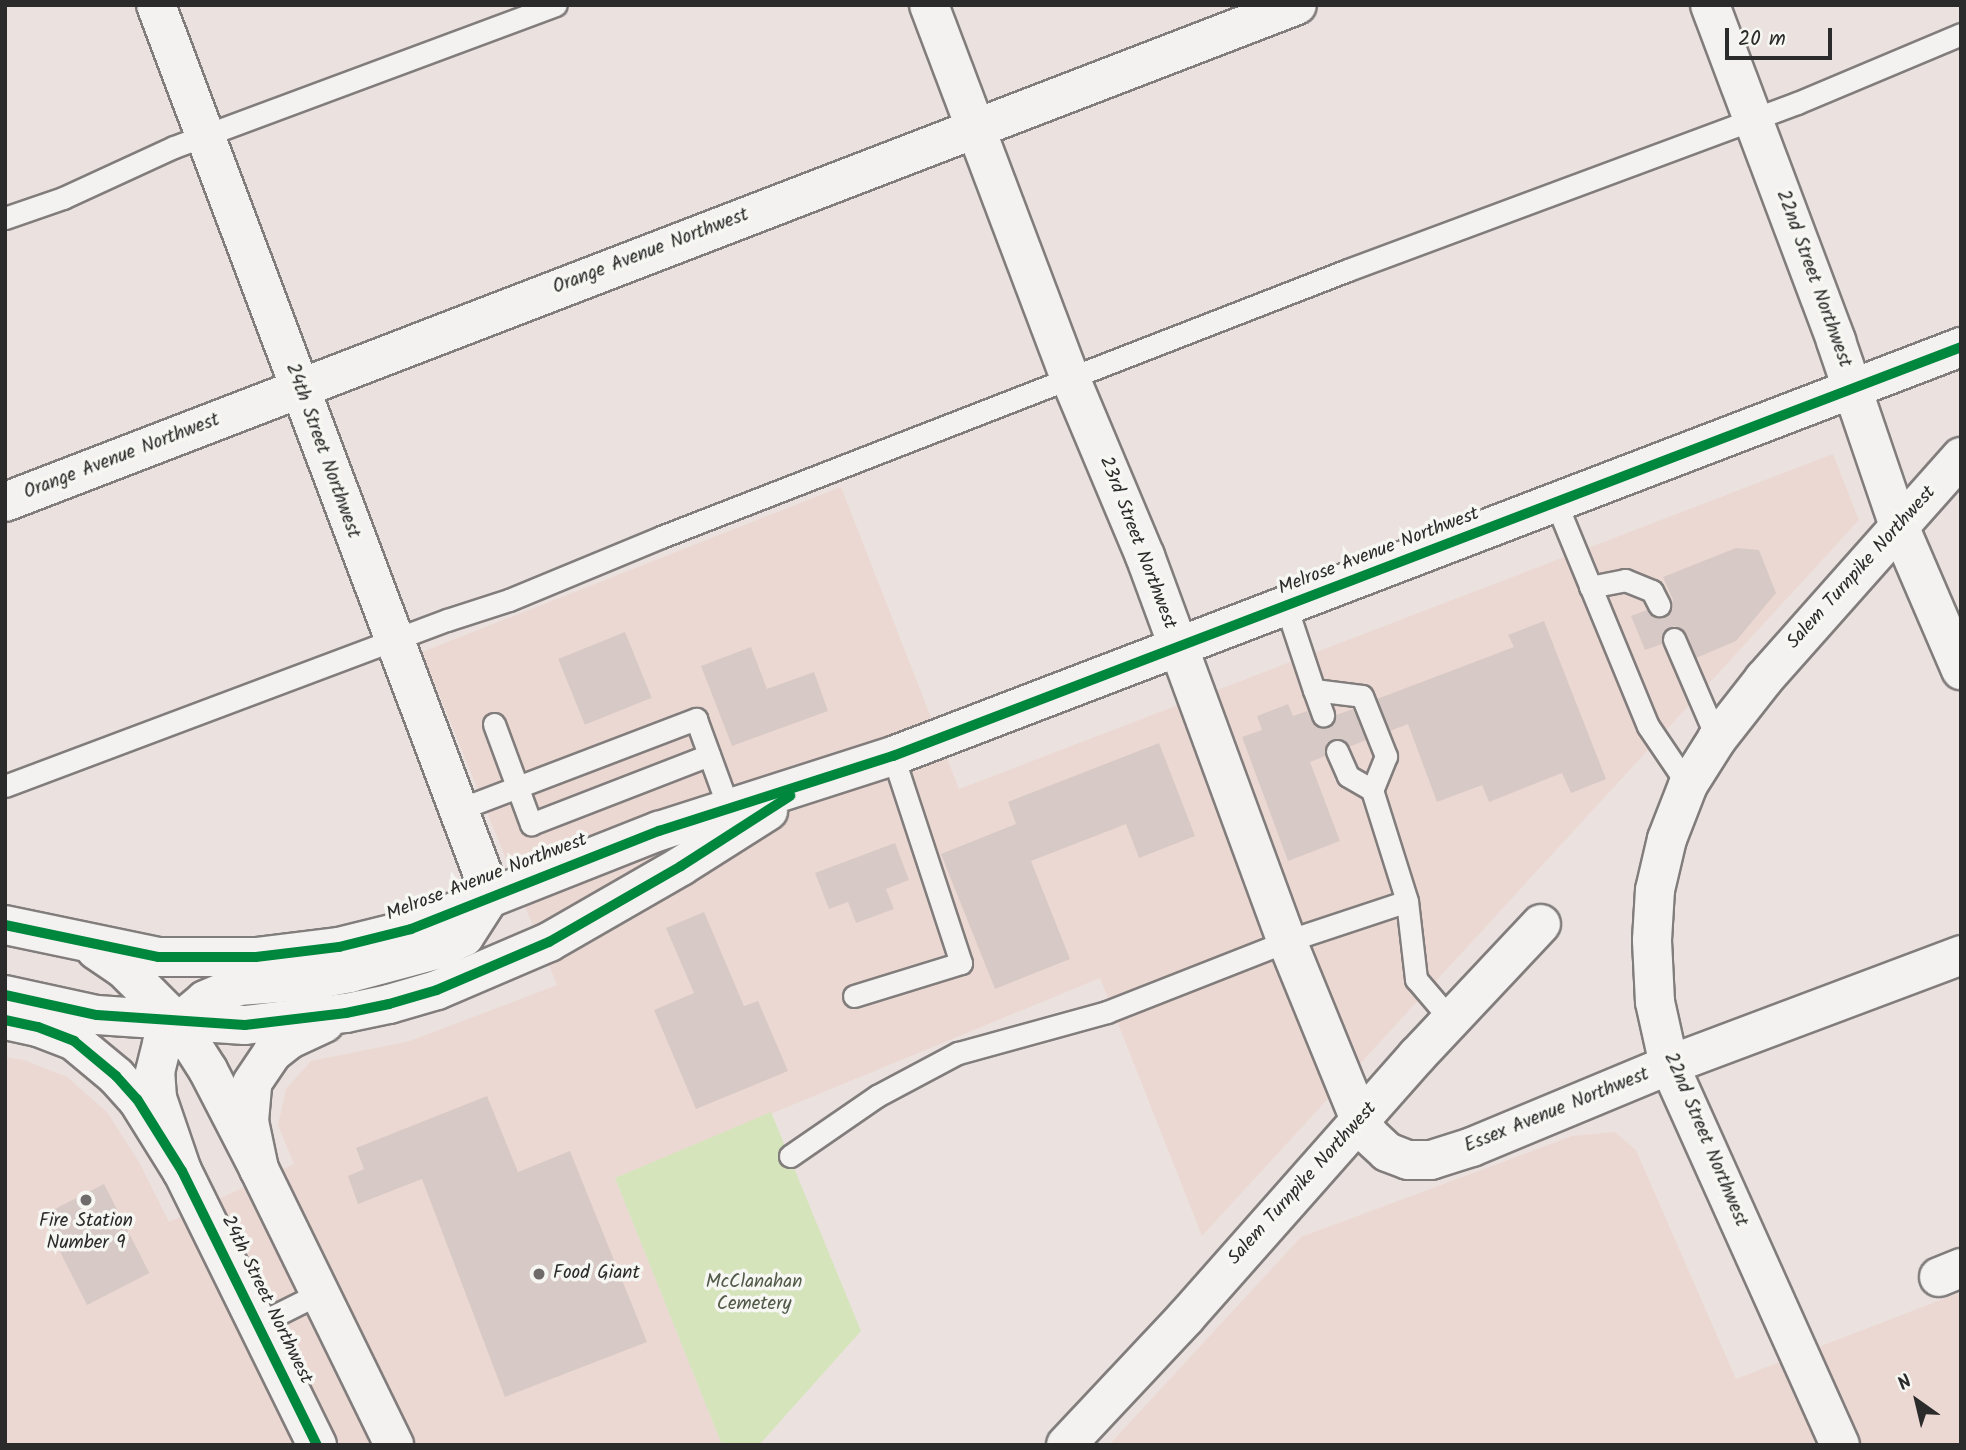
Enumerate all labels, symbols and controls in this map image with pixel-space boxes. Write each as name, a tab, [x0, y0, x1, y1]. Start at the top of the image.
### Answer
scale bar	[1728, 14, 1835, 58]
text: 20 m	[1738, 23, 1786, 56]
street label: 22nd Street Northwest	[1770, 187, 1856, 371]
street label: Orange Avenue Northwest	[550, 204, 752, 300]
street label: 24th Street Northwest	[280, 360, 364, 542]
street label: Orange Avenue Northwest	[21, 409, 223, 505]
street label: 23rd Street Northwest	[1094, 453, 1180, 633]
street label: Salem Turnpike Northwest	[1783, 482, 1941, 654]
street label: Melrose Avenue Northwest	[1275, 503, 1483, 601]
street label: Melrose Avenue Northwest	[383, 829, 591, 927]
street label: 22nd Street Northwest	[1658, 1049, 1752, 1231]
street label: Essex Avenue Northwest	[1461, 1063, 1653, 1159]
street label: Salem Turnpike Northwest	[1224, 1098, 1382, 1270]
marker: Fire Station Number 9	[78, 1192, 94, 1208]
place label: Fire Station Number 9	[39, 1211, 133, 1255]
street label: 24th Street Northwest	[215, 1212, 317, 1388]
place label: Food Giant	[553, 1263, 640, 1285]
marker: Food Giant	[531, 1266, 547, 1282]
park label: McClanahan Cemetery	[706, 1272, 802, 1316]
north arrow	[1882, 1366, 1952, 1436]
text: N	[1892, 1368, 1919, 1399]

